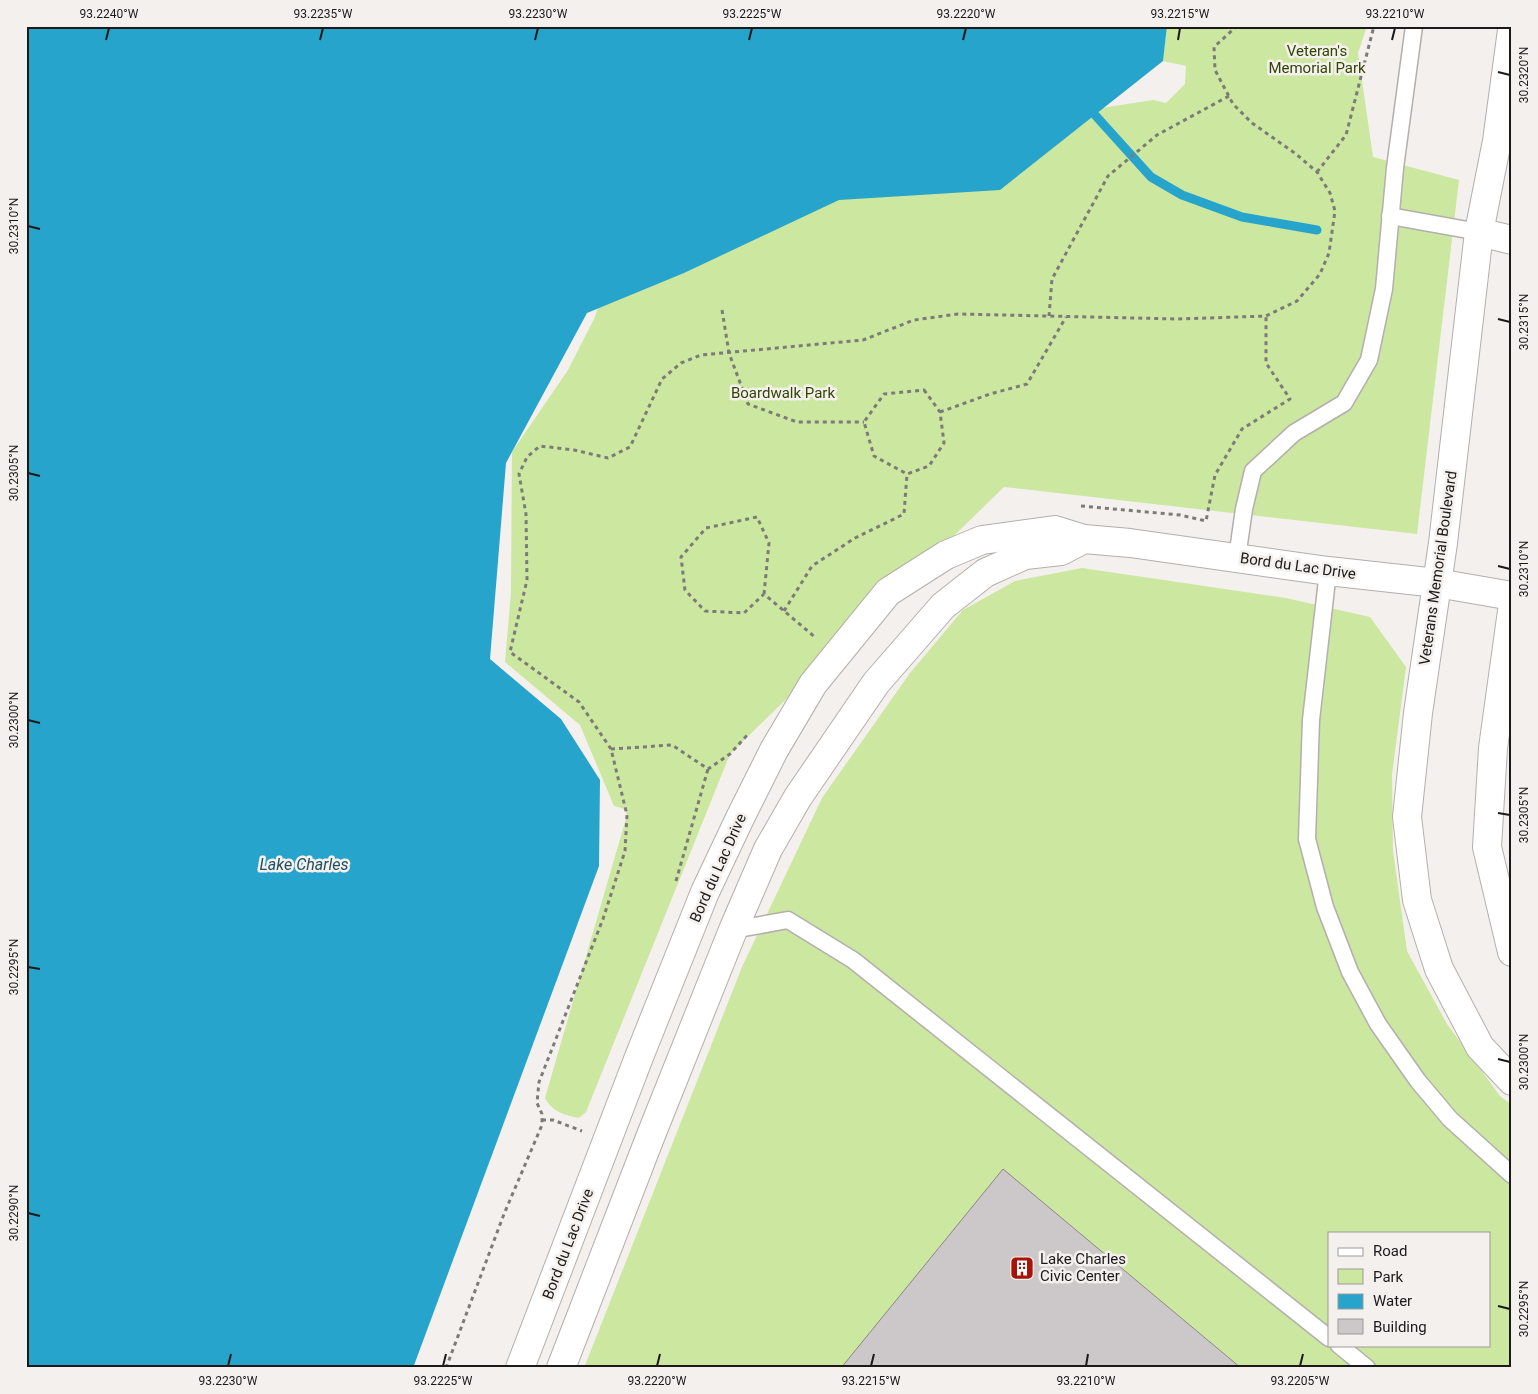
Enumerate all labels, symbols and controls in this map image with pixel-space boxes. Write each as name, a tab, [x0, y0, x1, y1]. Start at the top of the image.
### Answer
text: 93.2240°W	[80, 7, 139, 21]
text: 93.2235°W	[294, 7, 353, 21]
text: 93.2230°W	[509, 7, 568, 21]
text: 93.2225°W	[723, 7, 782, 21]
text: 93.2220°W	[937, 7, 996, 21]
text: 93.2215°W	[1151, 7, 1210, 21]
text: 93.2210°W	[1366, 7, 1425, 21]
park label: Veteran's Memorial Park	[1268, 42, 1366, 77]
text: 30.2320°N	[1517, 47, 1531, 103]
text: 30.2310°N	[7, 198, 21, 254]
text: 30.2315°N	[1517, 294, 1531, 350]
park label: Boardwalk Park	[731, 384, 835, 402]
text: 30.2305°N	[7, 445, 21, 501]
street label: Veterans Memorial Boulevard	[1415, 470, 1461, 666]
text: 30.2310°N	[1517, 541, 1531, 597]
street label: Bord du Lac Drive	[1239, 549, 1357, 583]
text: 30.2300°N	[7, 692, 21, 748]
text: 30.2305°N	[1517, 787, 1531, 843]
street label: Bord du Lac Drive	[686, 811, 750, 925]
water label: Lake Charles	[259, 855, 349, 874]
text: 30.2295°N	[7, 939, 21, 995]
text: 30.2300°N	[1517, 1034, 1531, 1090]
text: 30.2290°N	[7, 1185, 21, 1241]
street label: Bord du Lac Drive	[539, 1186, 597, 1302]
legend	[1328, 1232, 1490, 1346]
text: Road	[1373, 1242, 1407, 1260]
place label: Lake Charles Civic Center	[1040, 1250, 1126, 1285]
building icon: Lake Charles Civic Center	[1009, 1255, 1035, 1281]
text: Park	[1373, 1268, 1404, 1286]
text: 30.2295°N	[1517, 1281, 1531, 1337]
text: Water	[1373, 1292, 1412, 1310]
text: Building	[1373, 1318, 1427, 1336]
text: 93.2230°W	[199, 1374, 258, 1388]
text: 93.2225°W	[414, 1374, 473, 1388]
text: 93.2220°W	[628, 1374, 687, 1388]
text: 93.2215°W	[842, 1374, 901, 1388]
text: 93.2210°W	[1057, 1374, 1116, 1388]
text: 93.2205°W	[1271, 1374, 1330, 1388]

